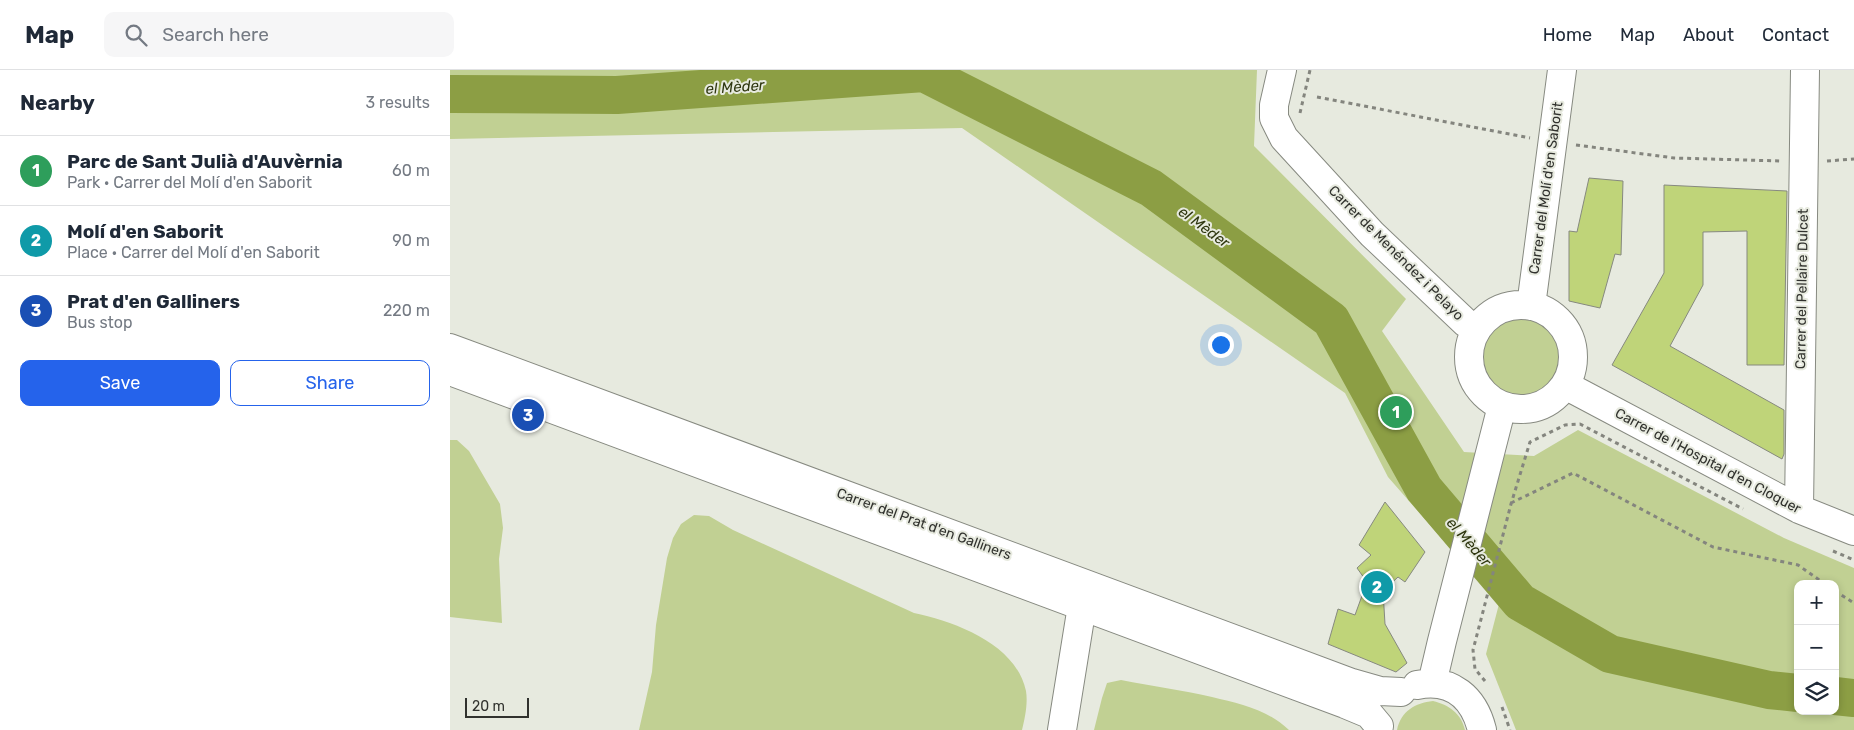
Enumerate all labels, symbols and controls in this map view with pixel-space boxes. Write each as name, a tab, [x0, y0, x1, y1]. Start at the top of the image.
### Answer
search box	[104, 12, 454, 57]
text: Map	[25, 21, 74, 49]
icon: search	[122, 21, 150, 49]
text: Search here	[162, 23, 269, 46]
text: Home	[1543, 24, 1592, 46]
text: Map	[1620, 24, 1655, 46]
text: About	[1683, 24, 1734, 46]
text: Contact	[1762, 24, 1829, 46]
water label: el Mèder	[705, 76, 766, 98]
text: Nearby	[20, 90, 95, 115]
text: 3 results	[365, 93, 430, 112]
street label: Carrer del Molí d'en Saborit	[1525, 100, 1567, 275]
text: Parc de Sant Julià d'Auvèrnia	[67, 150, 343, 173]
text: 1	[32, 161, 40, 180]
text: 60 m	[392, 161, 430, 180]
text: Park · Carrer del Molí d'en Saborit	[67, 173, 312, 192]
street label: Carrer de Menéndez i Pelayo	[1325, 182, 1467, 324]
water label: el Mèder	[1175, 202, 1234, 252]
street label: Carrer del Pellaire Dulcet	[1792, 208, 1812, 369]
text: Molí d'en Saborit	[67, 220, 223, 243]
text: 2	[31, 231, 41, 250]
text: 90 m	[392, 231, 430, 250]
text: Place · Carrer del Molí d'en Saborit	[67, 243, 320, 262]
text: Prat d'en Galliners	[67, 290, 240, 313]
text: 3	[31, 301, 41, 320]
text: 220 m	[383, 301, 430, 320]
text: Bus stop	[67, 313, 133, 332]
your location	[1208, 332, 1234, 358]
button: Save	[20, 360, 220, 406]
button: Share	[230, 360, 430, 406]
pin: 1	[1380, 393, 1412, 431]
pin: 3	[512, 396, 544, 434]
street label: Carrer de l'Hospital d'en Cloquer	[1612, 405, 1805, 518]
street label: Carrer del Prat d'en Galliners	[834, 484, 1014, 564]
water label: el Mèder	[1443, 514, 1496, 571]
pin: 2	[1361, 568, 1393, 606]
map controls	[1794, 580, 1839, 715]
button: +	[1794, 580, 1839, 625]
button: −	[1794, 625, 1839, 670]
button: layers	[1794, 670, 1839, 715]
scale bar	[465, 695, 529, 718]
text: 20 m	[472, 698, 505, 715]

